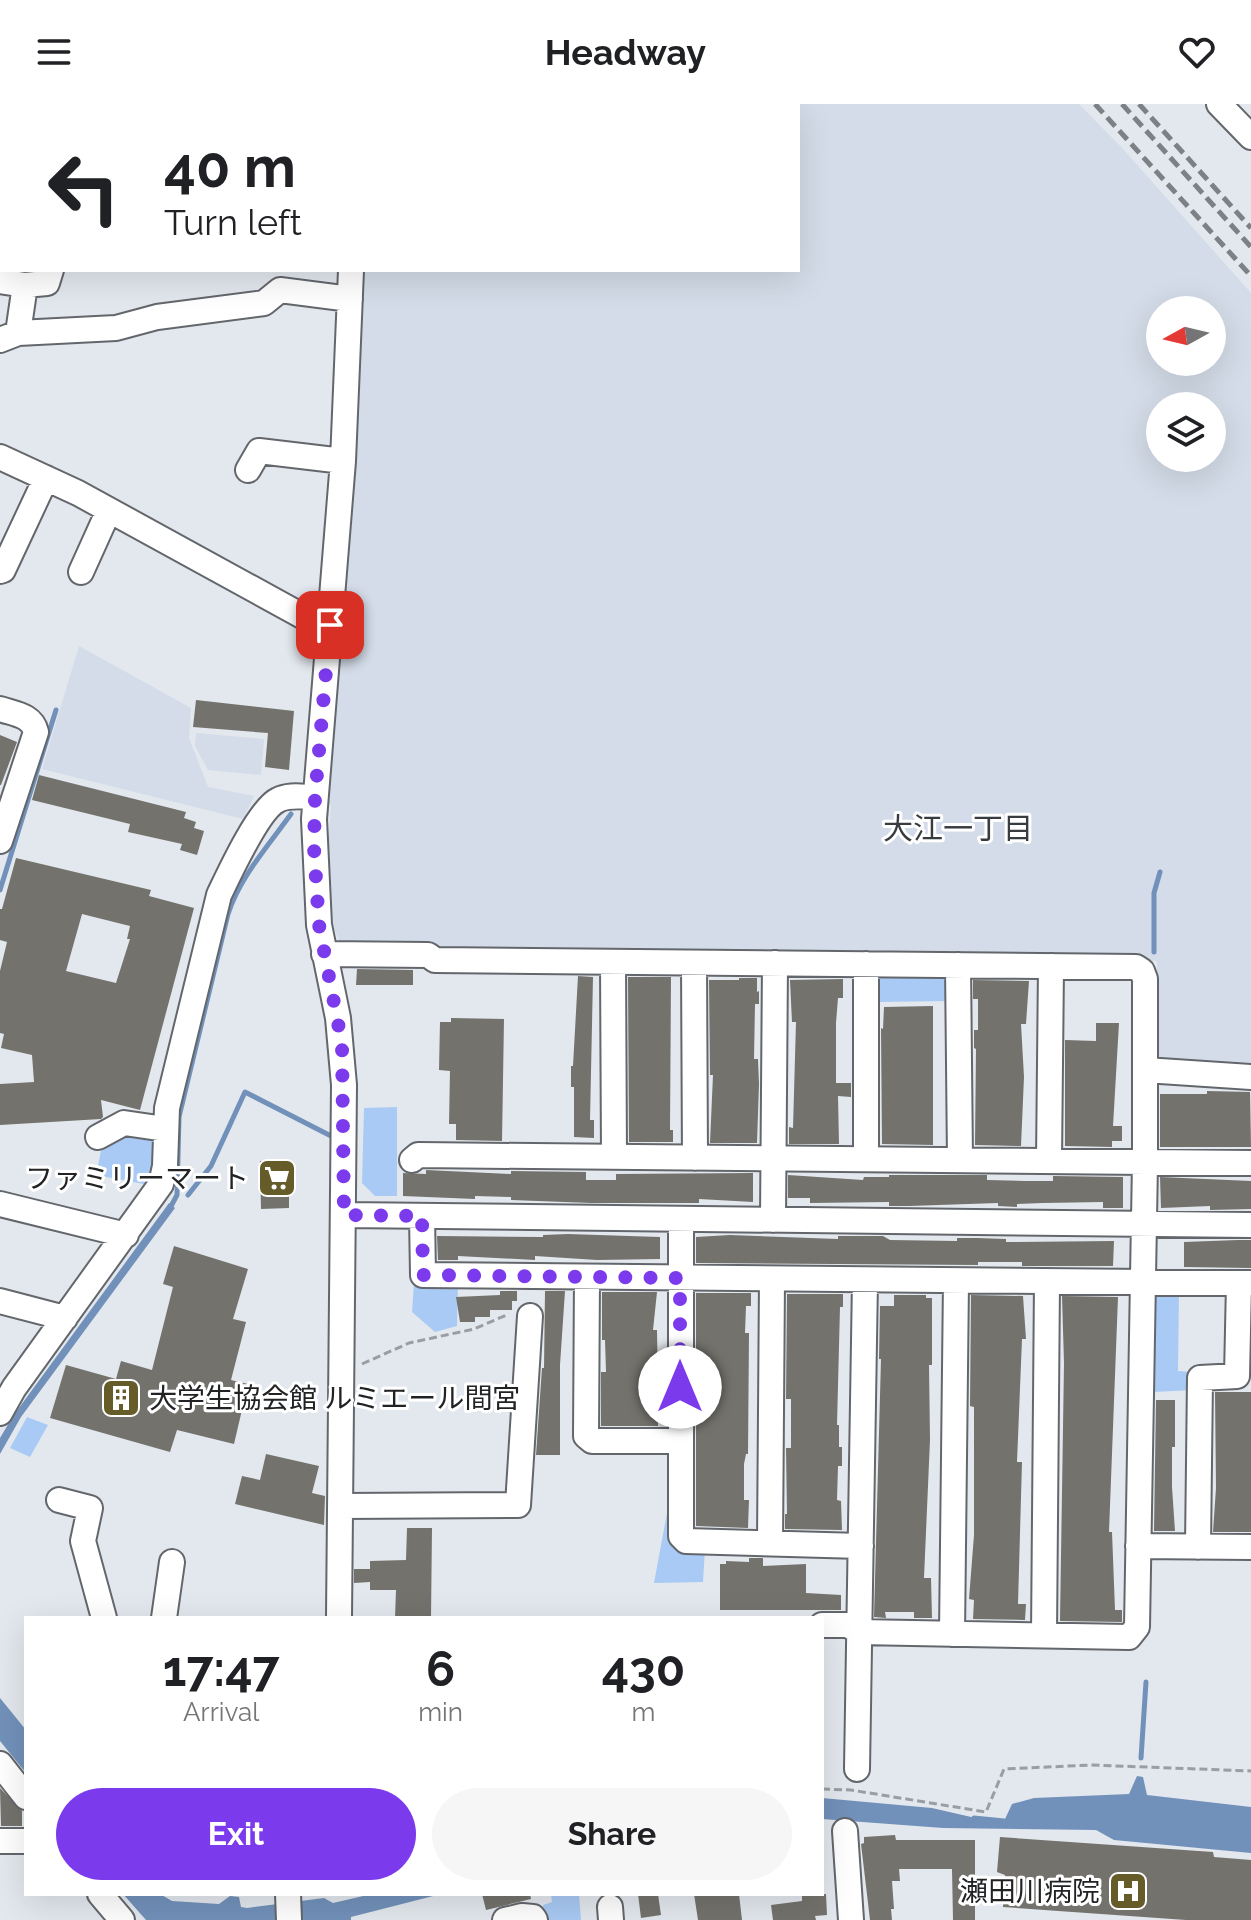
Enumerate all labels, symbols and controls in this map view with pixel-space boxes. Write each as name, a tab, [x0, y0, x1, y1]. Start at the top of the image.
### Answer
icon: menu	[32, 30, 76, 74]
icon: heart	[1175, 30, 1219, 74]
text: Headway	[545, 31, 706, 73]
text: 40 m	[164, 134, 296, 200]
icon: left	[32, 136, 136, 240]
text: Turn left	[164, 201, 302, 243]
north arrow	[1146, 296, 1226, 376]
map controls	[1146, 296, 1226, 472]
button: layers	[1146, 392, 1226, 472]
pin	[296, 591, 364, 659]
icon: arrive	[308, 603, 352, 647]
district label: 大江一丁目	[883, 811, 1033, 846]
supermarket icon: ファミリーマート	[256, 1157, 298, 1199]
place label: ファミリーマート	[25, 1162, 249, 1195]
position arrow	[638, 1345, 722, 1429]
building icon: 大学生協会館 ルミエール間宮	[100, 1377, 142, 1419]
place label: 大学生協会館 ルミエール間宮	[149, 1382, 520, 1415]
text: 17:47	[163, 1641, 280, 1697]
text: 6	[426, 1641, 455, 1697]
text: 430	[602, 1641, 685, 1697]
text: Arrival	[183, 1697, 259, 1727]
text: min	[418, 1697, 463, 1727]
text: m	[632, 1697, 655, 1727]
button: Exit	[56, 1788, 416, 1880]
button: Share	[432, 1788, 792, 1880]
hospital icon: 瀬田川病院	[1107, 1870, 1149, 1912]
place label: 瀬田川病院	[960, 1875, 1100, 1908]

